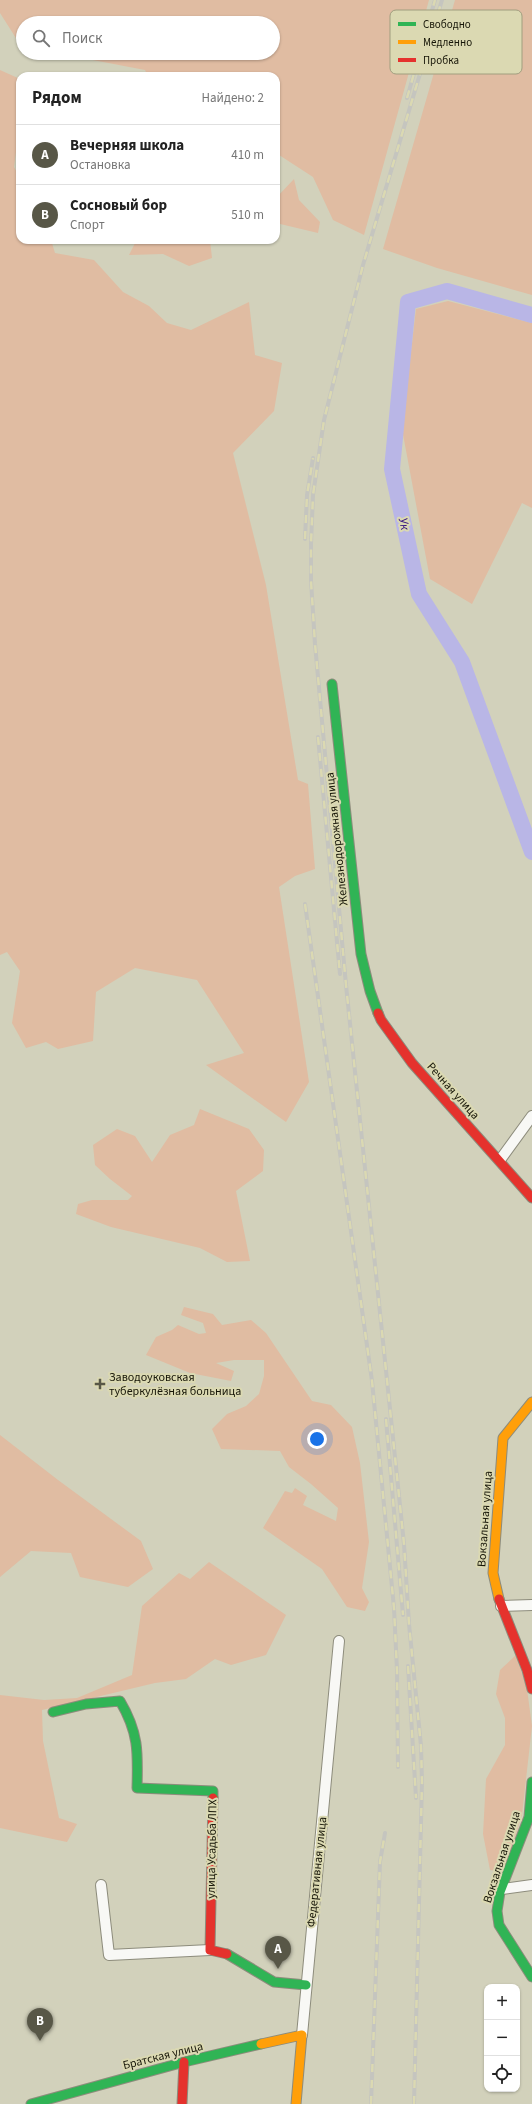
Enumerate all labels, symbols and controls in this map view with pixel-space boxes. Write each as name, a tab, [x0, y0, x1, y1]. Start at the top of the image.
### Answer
legend	[390, 10, 522, 74]
search box	[16, 16, 280, 60]
text: Свободно	[423, 17, 471, 32]
icon: search	[30, 27, 52, 49]
text: Поиск	[62, 28, 103, 49]
text: Медленно	[423, 35, 472, 50]
text: Пробка	[423, 53, 459, 68]
text: Рядом	[32, 86, 82, 110]
text: Найдено: 2	[202, 89, 264, 107]
text: Вечерняя школа	[70, 135, 184, 156]
text: A	[41, 146, 49, 164]
text: 410 m	[231, 146, 264, 164]
text: Остановка	[70, 156, 131, 174]
text: Сосновый бор	[70, 195, 167, 216]
text: B	[41, 206, 49, 224]
text: 510 m	[231, 206, 264, 224]
text: Спорт	[70, 216, 105, 234]
water label: Ук	[394, 516, 414, 533]
street label: Железнодорожная улица	[322, 771, 352, 907]
street label: Речная улица	[423, 1059, 483, 1123]
place label: Заводоуковская туберкулёзная больница	[109, 1369, 241, 1400]
marker: Заводоуковская туберкулёзная больница	[94, 1378, 106, 1390]
your location	[307, 1429, 327, 1449]
street label: Вокзальная улица	[473, 1470, 497, 1568]
street label: улица Усадьба ЛПХ	[203, 1799, 221, 1899]
street label: Вокзальная улица	[479, 1809, 525, 1905]
street label: Федеративная улица	[303, 1816, 331, 1928]
pin: A	[265, 1936, 291, 1969]
map controls	[484, 1984, 520, 2092]
button: +	[484, 1984, 520, 2020]
pin: B	[27, 2008, 53, 2041]
button: −	[484, 2020, 520, 2056]
street label: Братская улица	[121, 2038, 205, 2074]
button: locate	[484, 2056, 520, 2092]

